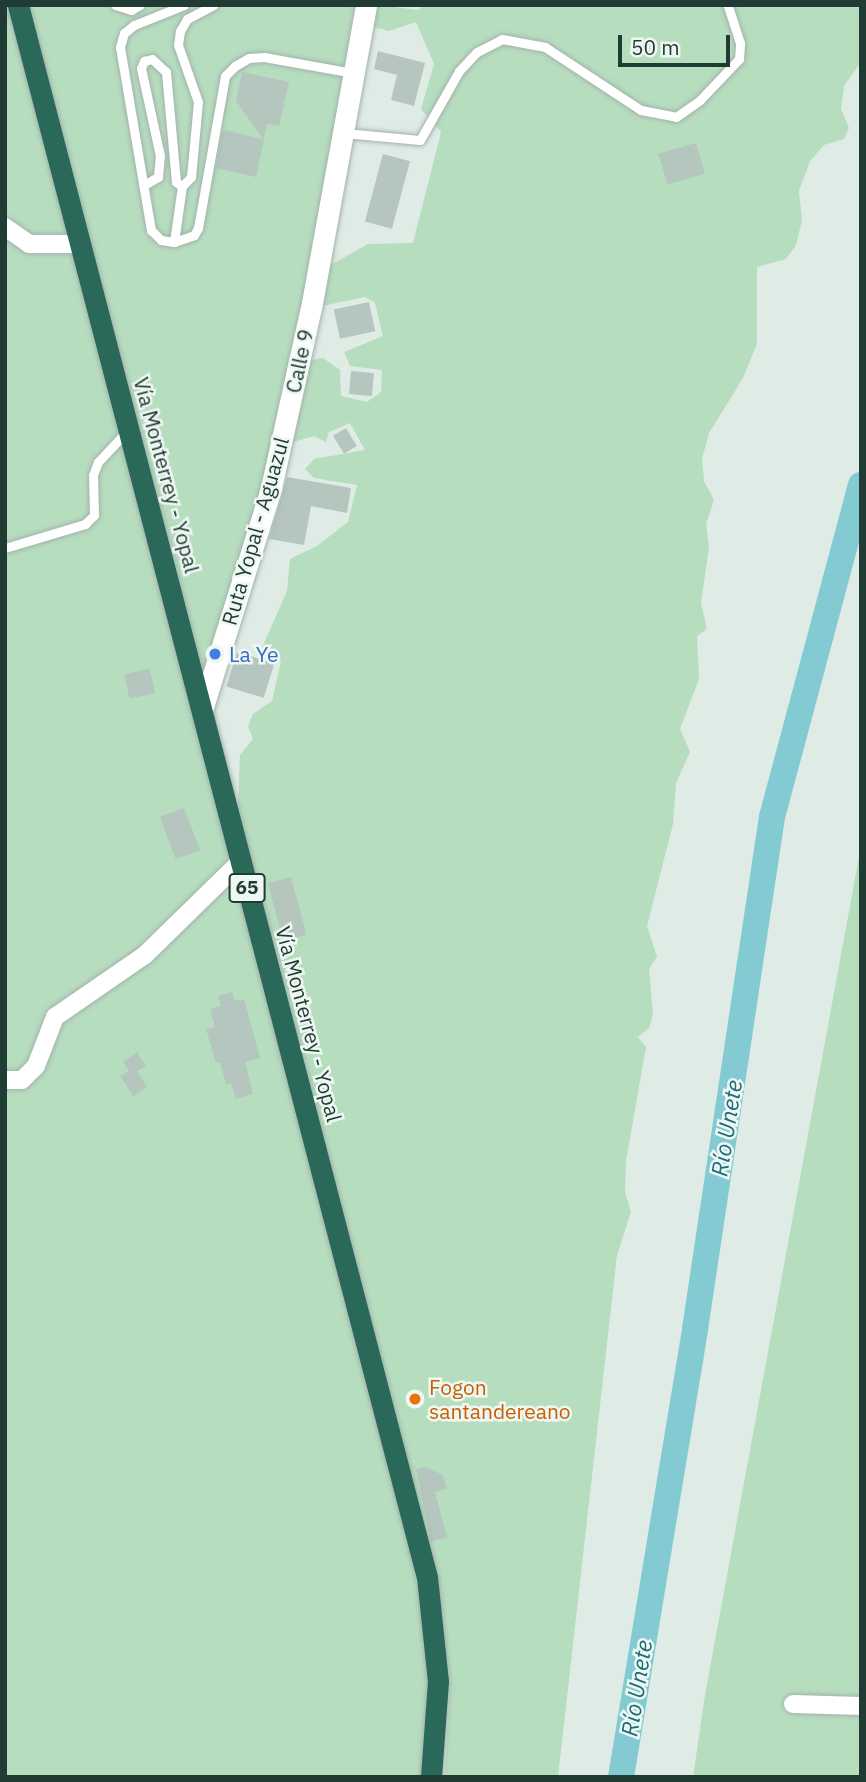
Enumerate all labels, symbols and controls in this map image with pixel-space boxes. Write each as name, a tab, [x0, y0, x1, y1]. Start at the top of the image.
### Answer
scale bar	[621, 21, 733, 65]
text: 50 m	[631, 33, 680, 61]
street label: Calle 9	[280, 327, 318, 395]
street label: Vía Monterrey - Yopal	[129, 374, 205, 576]
street label: Ruta Yopal - Aguazul	[216, 434, 294, 628]
place label: La Ye	[229, 641, 279, 667]
marker: La Ye	[207, 646, 223, 662]
road number: 65	[228, 873, 266, 904]
street label: Vía Monterrey - Yopal	[271, 923, 347, 1125]
water label: Río Unete	[705, 1078, 747, 1178]
place label: Fogon santandereano	[429, 1374, 571, 1424]
marker: Fogon santandereano	[407, 1391, 423, 1407]
water label: Río Unete	[615, 1638, 657, 1738]

